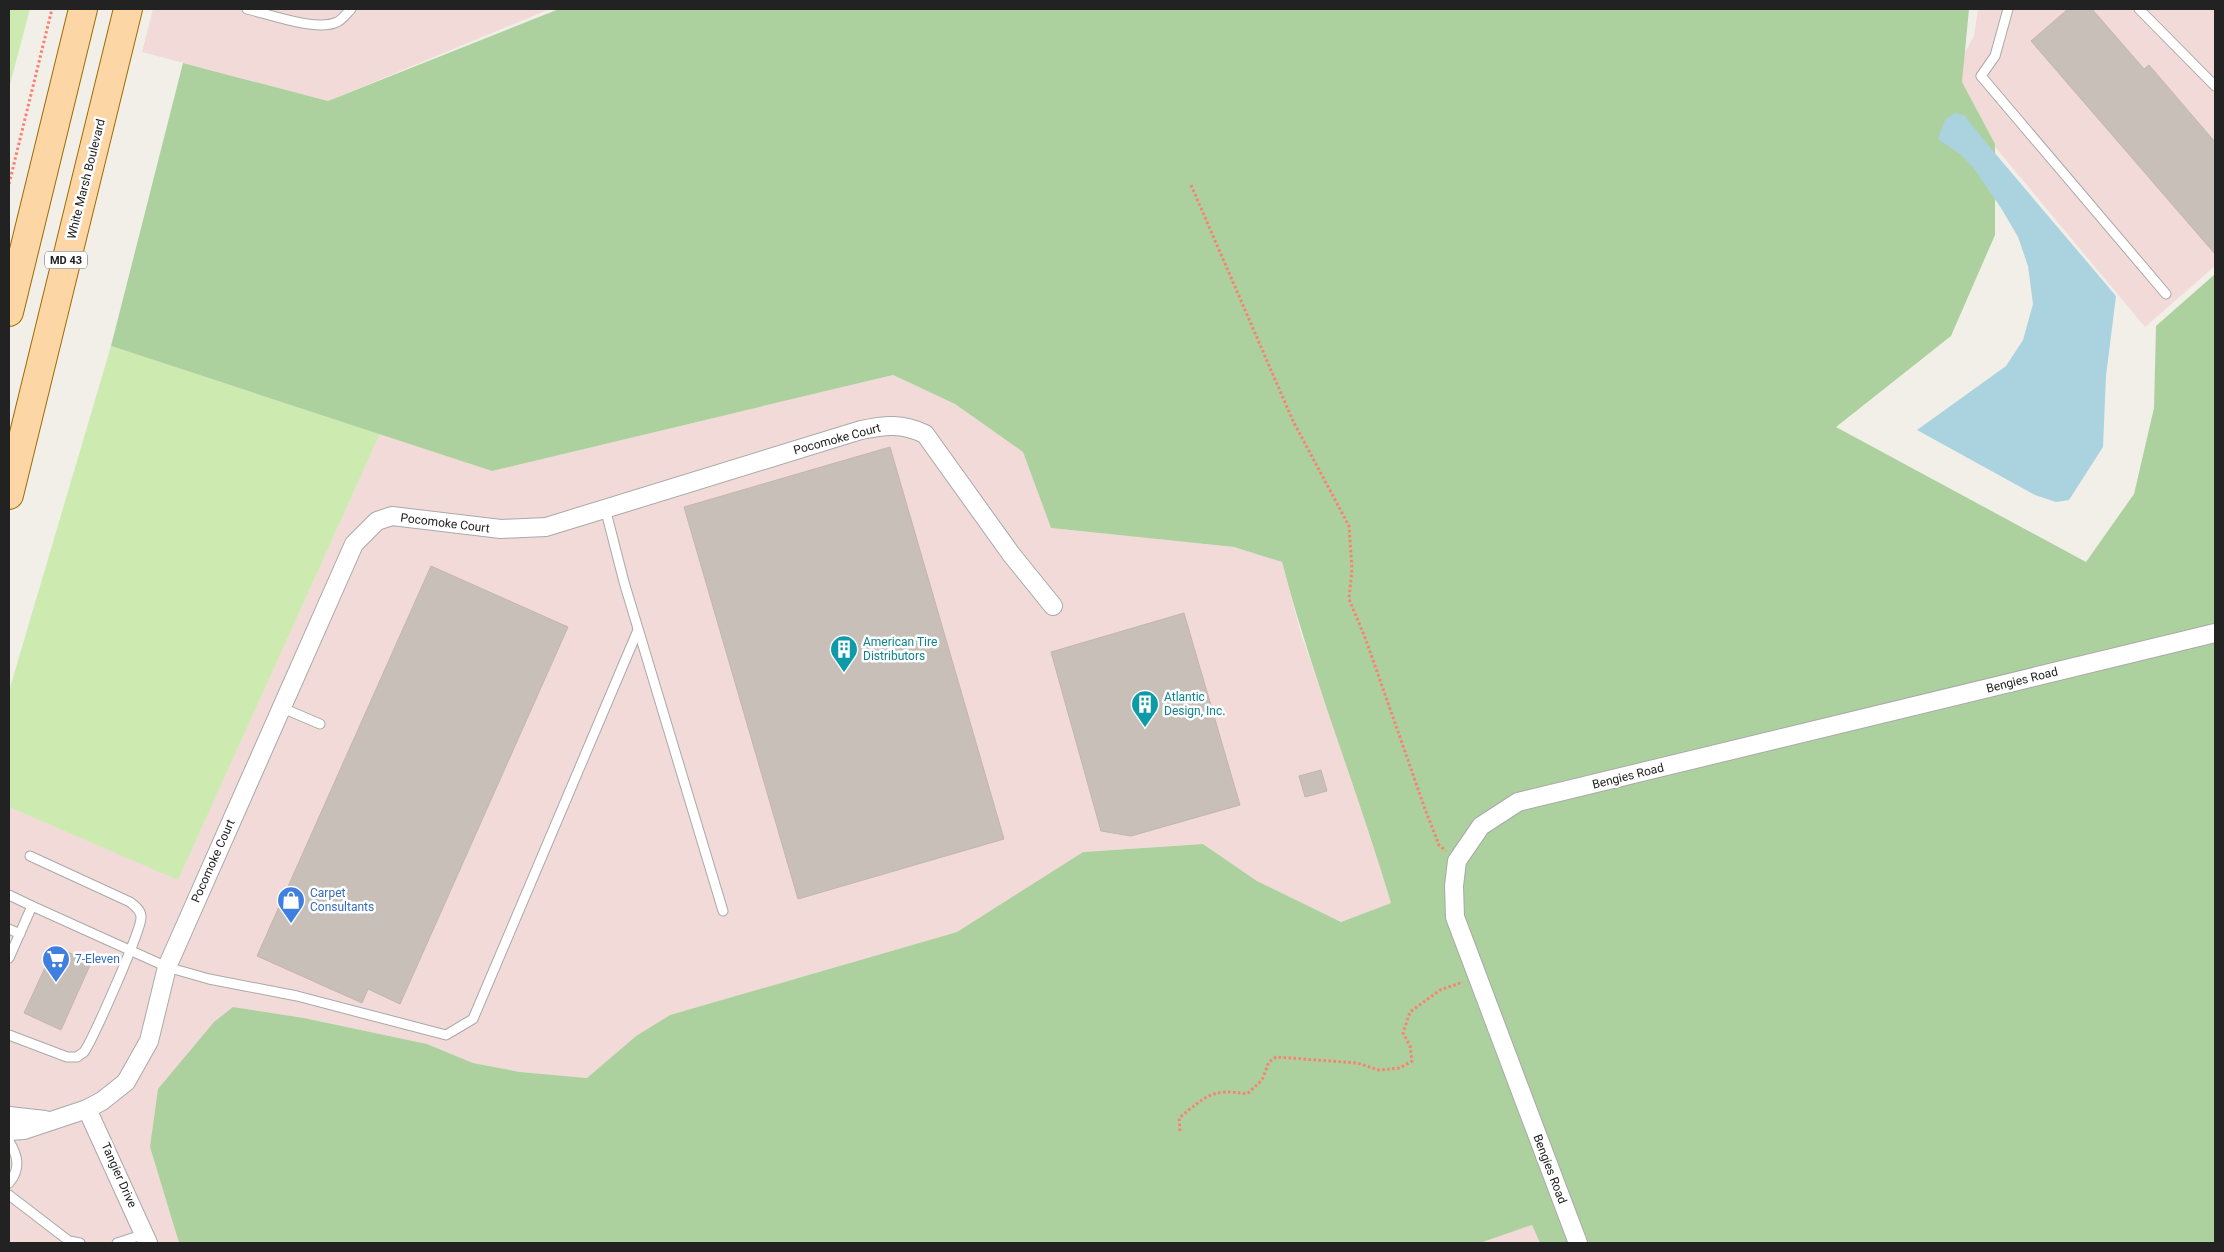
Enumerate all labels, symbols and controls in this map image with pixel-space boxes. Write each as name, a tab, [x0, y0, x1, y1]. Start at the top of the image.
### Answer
street label: White Marsh Boulevard	[64, 117, 108, 241]
road number: MD 43	[45, 252, 87, 268]
street label: Pocomoke Court	[792, 421, 882, 457]
street label: Pocomoke Court	[400, 511, 490, 535]
building icon: American Tire Distributors	[829, 634, 859, 673]
place label: American Tire Distributors	[863, 635, 937, 663]
street label: Bengies Road	[1985, 664, 2059, 696]
building icon: Atlantic Design, Inc.	[1130, 689, 1160, 728]
place label: Atlantic Design, Inc.	[1164, 690, 1225, 718]
street label: Bengies Road	[1591, 760, 1665, 792]
street label: Pocomoke Court	[188, 817, 238, 905]
shop icon: Carpet Consultants	[276, 885, 306, 924]
place label: Carpet Consultants	[310, 886, 374, 914]
supermarket icon: 7-Eleven	[41, 944, 71, 983]
place label: 7-Eleven	[75, 952, 120, 966]
street label: Bengies Road	[1530, 1132, 1570, 1206]
street label: Tangier Drive	[98, 1140, 140, 1210]

